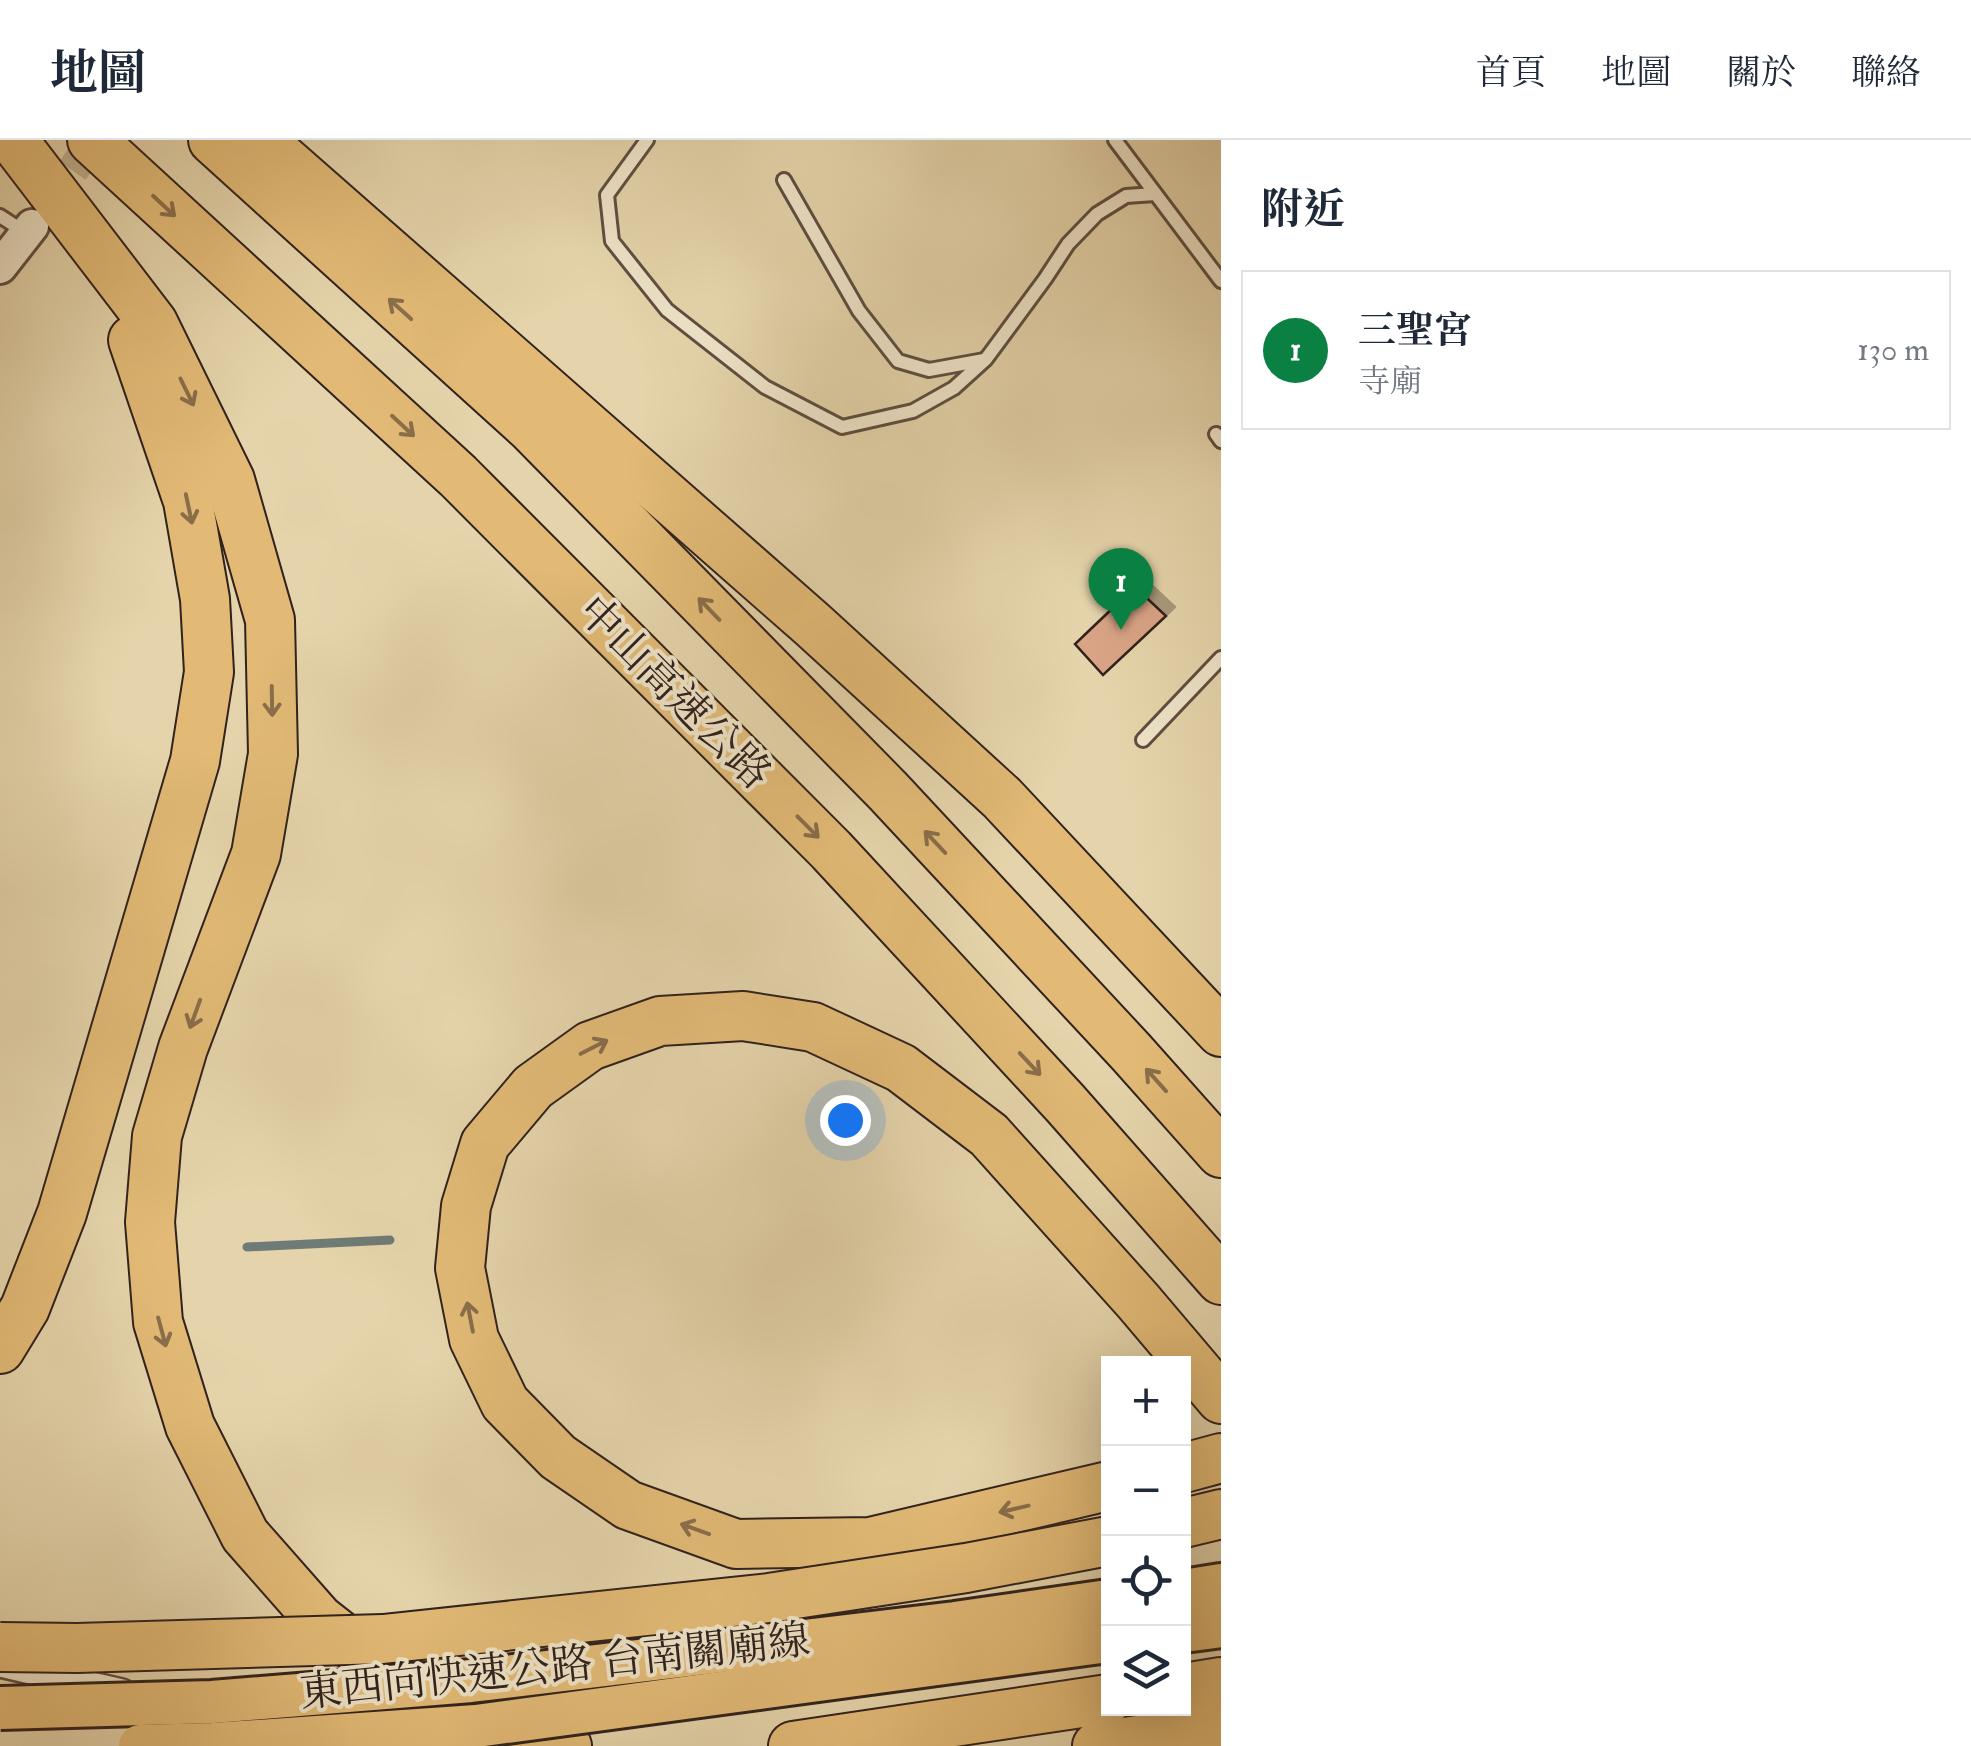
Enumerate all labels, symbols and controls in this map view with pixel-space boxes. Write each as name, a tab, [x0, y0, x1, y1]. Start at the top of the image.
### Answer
text: 地圖	[50, 44, 146, 104]
text: 首頁	[1476, 51, 1546, 95]
text: 地圖	[1601, 51, 1671, 95]
text: 關於	[1726, 51, 1796, 95]
text: 聯絡	[1851, 51, 1921, 95]
text: 附近	[1261, 184, 1345, 236]
one-way arrow	[151, 194, 175, 218]
one-way arrow	[388, 298, 413, 321]
text: 三聖宮	[1358, 307, 1472, 355]
text: 1	[1290, 330, 1301, 370]
text: 130 m	[1857, 330, 1929, 370]
text: 寺廟	[1358, 362, 1422, 402]
one-way arrow	[178, 377, 197, 407]
one-way arrow	[390, 414, 415, 437]
one-way arrow	[180, 492, 199, 524]
pin: 1	[1088, 548, 1154, 630]
street label: 中山高速公路	[567, 586, 781, 800]
one-way arrow	[697, 597, 721, 621]
one-way arrow	[262, 684, 282, 717]
one-way arrow	[795, 815, 819, 839]
one-way arrow	[924, 830, 947, 855]
one-way arrow	[185, 997, 203, 1028]
one-way arrow	[578, 1037, 608, 1056]
one-way arrow	[1018, 1051, 1041, 1076]
one-way arrow	[1145, 1068, 1168, 1093]
your location	[820, 1095, 871, 1146]
one-way arrow	[459, 1302, 478, 1334]
one-way arrow	[153, 1316, 172, 1347]
map controls	[1101, 1356, 1191, 1716]
button: +	[1101, 1356, 1191, 1446]
button: −	[1101, 1446, 1191, 1536]
one-way arrow	[999, 1501, 1031, 1519]
one-way arrow	[681, 1519, 712, 1537]
button: locate	[1101, 1536, 1191, 1626]
street label: 東西向快速公路 台南關廟線	[297, 1614, 813, 1720]
button: layers	[1101, 1626, 1191, 1716]

